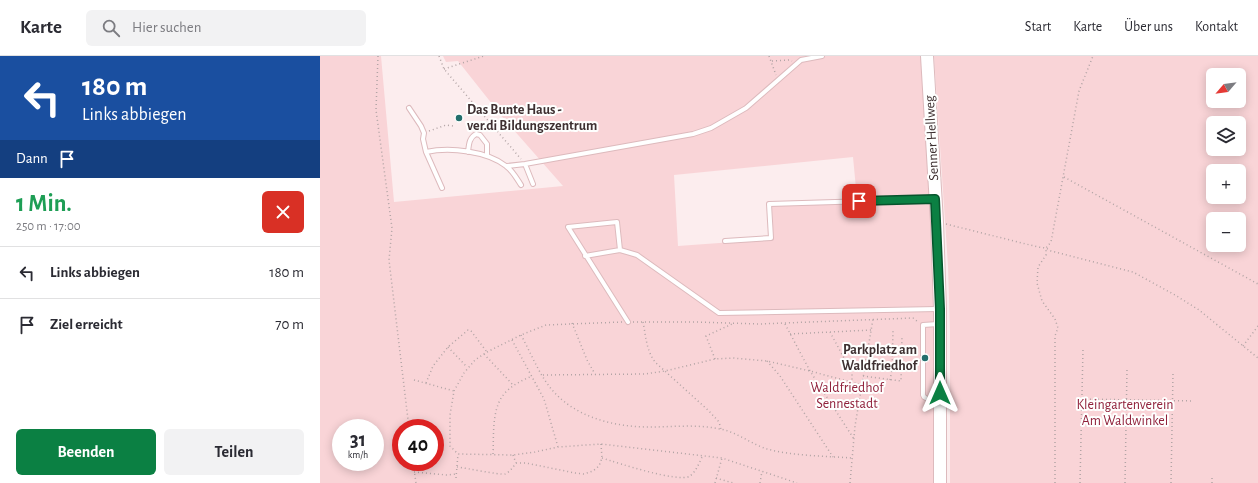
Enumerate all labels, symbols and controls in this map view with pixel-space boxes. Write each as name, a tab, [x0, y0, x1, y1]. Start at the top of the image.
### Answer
search box	[86, 10, 366, 46]
icon: search	[100, 17, 122, 39]
text: Karte	[20, 18, 62, 37]
text: Hier suchen	[132, 20, 201, 35]
text: Start	[1025, 20, 1051, 34]
text: Karte	[1073, 20, 1102, 34]
text: Über uns	[1124, 20, 1173, 34]
text: Kontakt	[1195, 20, 1238, 34]
north arrow	[1206, 68, 1246, 108]
map controls	[1206, 68, 1246, 252]
icon: left	[16, 72, 68, 124]
text: 180 m	[82, 73, 147, 101]
street label: Senner Hellweg	[923, 95, 941, 181]
place label: Das Bunte Haus - ver.di Bildungszentrum	[467, 103, 597, 133]
text: Links abbiegen	[82, 106, 187, 124]
marker: Das Bunte Haus - ver.di Bildungszentrum	[454, 113, 464, 123]
button: layers	[1206, 116, 1246, 156]
icon: arrive	[56, 148, 78, 170]
text: Dann	[16, 151, 48, 166]
button: +	[1206, 164, 1246, 204]
pin	[842, 184, 876, 218]
icon: arrive	[848, 190, 870, 212]
button: close	[262, 191, 304, 233]
text: 1 Min.	[16, 192, 72, 216]
button: −	[1206, 212, 1246, 252]
text: 250 m · 17:00	[16, 220, 81, 233]
icon: left	[16, 262, 38, 284]
text: Links abbiegen	[50, 265, 140, 280]
text: 180 m	[269, 265, 304, 280]
icon: arrive	[16, 314, 38, 336]
text: Ziel erreicht	[50, 317, 123, 332]
text: 70 m	[275, 317, 304, 332]
place label: Parkplatz am Waldfriedhof	[842, 343, 918, 373]
marker: Parkplatz am Waldfriedhof	[920, 353, 930, 363]
position arrow	[919, 372, 961, 414]
park label: Waldfriedhof Sennestadt	[811, 381, 884, 411]
park label: Kleingartenverein Am Waldwinkel	[1076, 398, 1174, 428]
speed limit sign: 40	[392, 419, 444, 471]
button: Beenden	[16, 429, 156, 475]
button: Teilen	[164, 429, 304, 475]
text: 31	[350, 430, 366, 450]
text: km/h	[348, 450, 368, 460]

